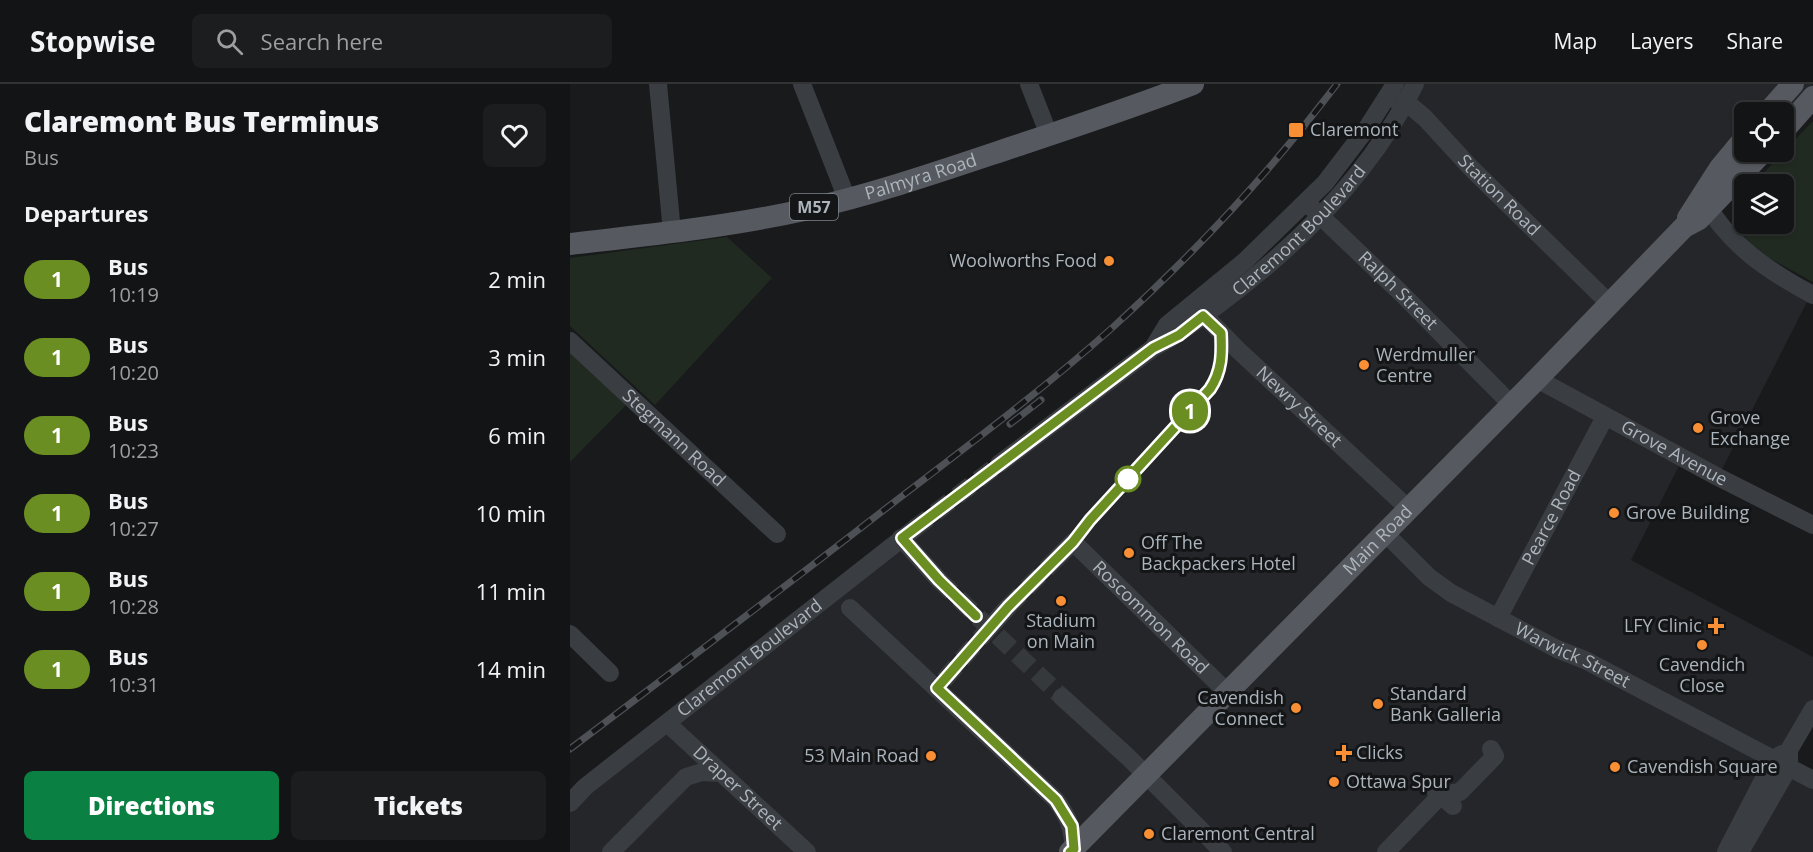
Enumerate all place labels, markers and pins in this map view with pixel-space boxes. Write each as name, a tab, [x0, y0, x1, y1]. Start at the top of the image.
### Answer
place label: Claremont	[1310, 117, 1398, 141]
marker: Claremont	[1287, 121, 1305, 139]
place label: Woolworths Food	[949, 248, 1097, 272]
marker: Woolworths Food	[1102, 254, 1116, 268]
place label: Werdmuller Centre	[1376, 342, 1476, 387]
marker: Werdmuller Centre	[1357, 358, 1371, 372]
place label: Grove Exchange	[1710, 405, 1790, 450]
marker: Grove Exchange	[1691, 421, 1705, 435]
unlabelled marker	[1115, 466, 1141, 492]
place label: Grove Building	[1626, 500, 1749, 524]
marker: Grove Building	[1607, 506, 1621, 520]
place label: Off The Backpackers Hotel	[1141, 530, 1296, 575]
marker: Off The Backpackers Hotel	[1122, 546, 1136, 560]
marker: Stadium on Main	[1054, 594, 1068, 608]
place label: Stadium on Main	[1026, 608, 1096, 653]
place label: LFY Clinic	[1624, 613, 1702, 637]
marker: LFY Clinic	[1707, 617, 1725, 635]
marker: Cavendich Close	[1695, 638, 1709, 652]
place label: Cavendich Close	[1659, 652, 1745, 697]
place label: Standard Bank Galleria	[1390, 681, 1501, 726]
place label: Cavendish Connect	[1197, 685, 1284, 730]
marker: Standard Bank Galleria	[1371, 697, 1385, 711]
marker: Cavendish Connect	[1289, 701, 1303, 715]
place label: Clicks	[1356, 740, 1403, 764]
place label: 53 Main Road	[804, 743, 919, 767]
marker: Clicks	[1337, 746, 1351, 760]
marker: 53 Main Road	[924, 749, 938, 763]
place label: Cavendish Square	[1627, 754, 1778, 778]
marker: Cavendish Square	[1608, 760, 1622, 774]
place label: Ottawa Spur	[1346, 769, 1451, 793]
marker: Ottawa Spur	[1327, 775, 1341, 789]
place label: Claremont Central	[1161, 821, 1315, 845]
marker: Claremont Central	[1142, 827, 1156, 841]

